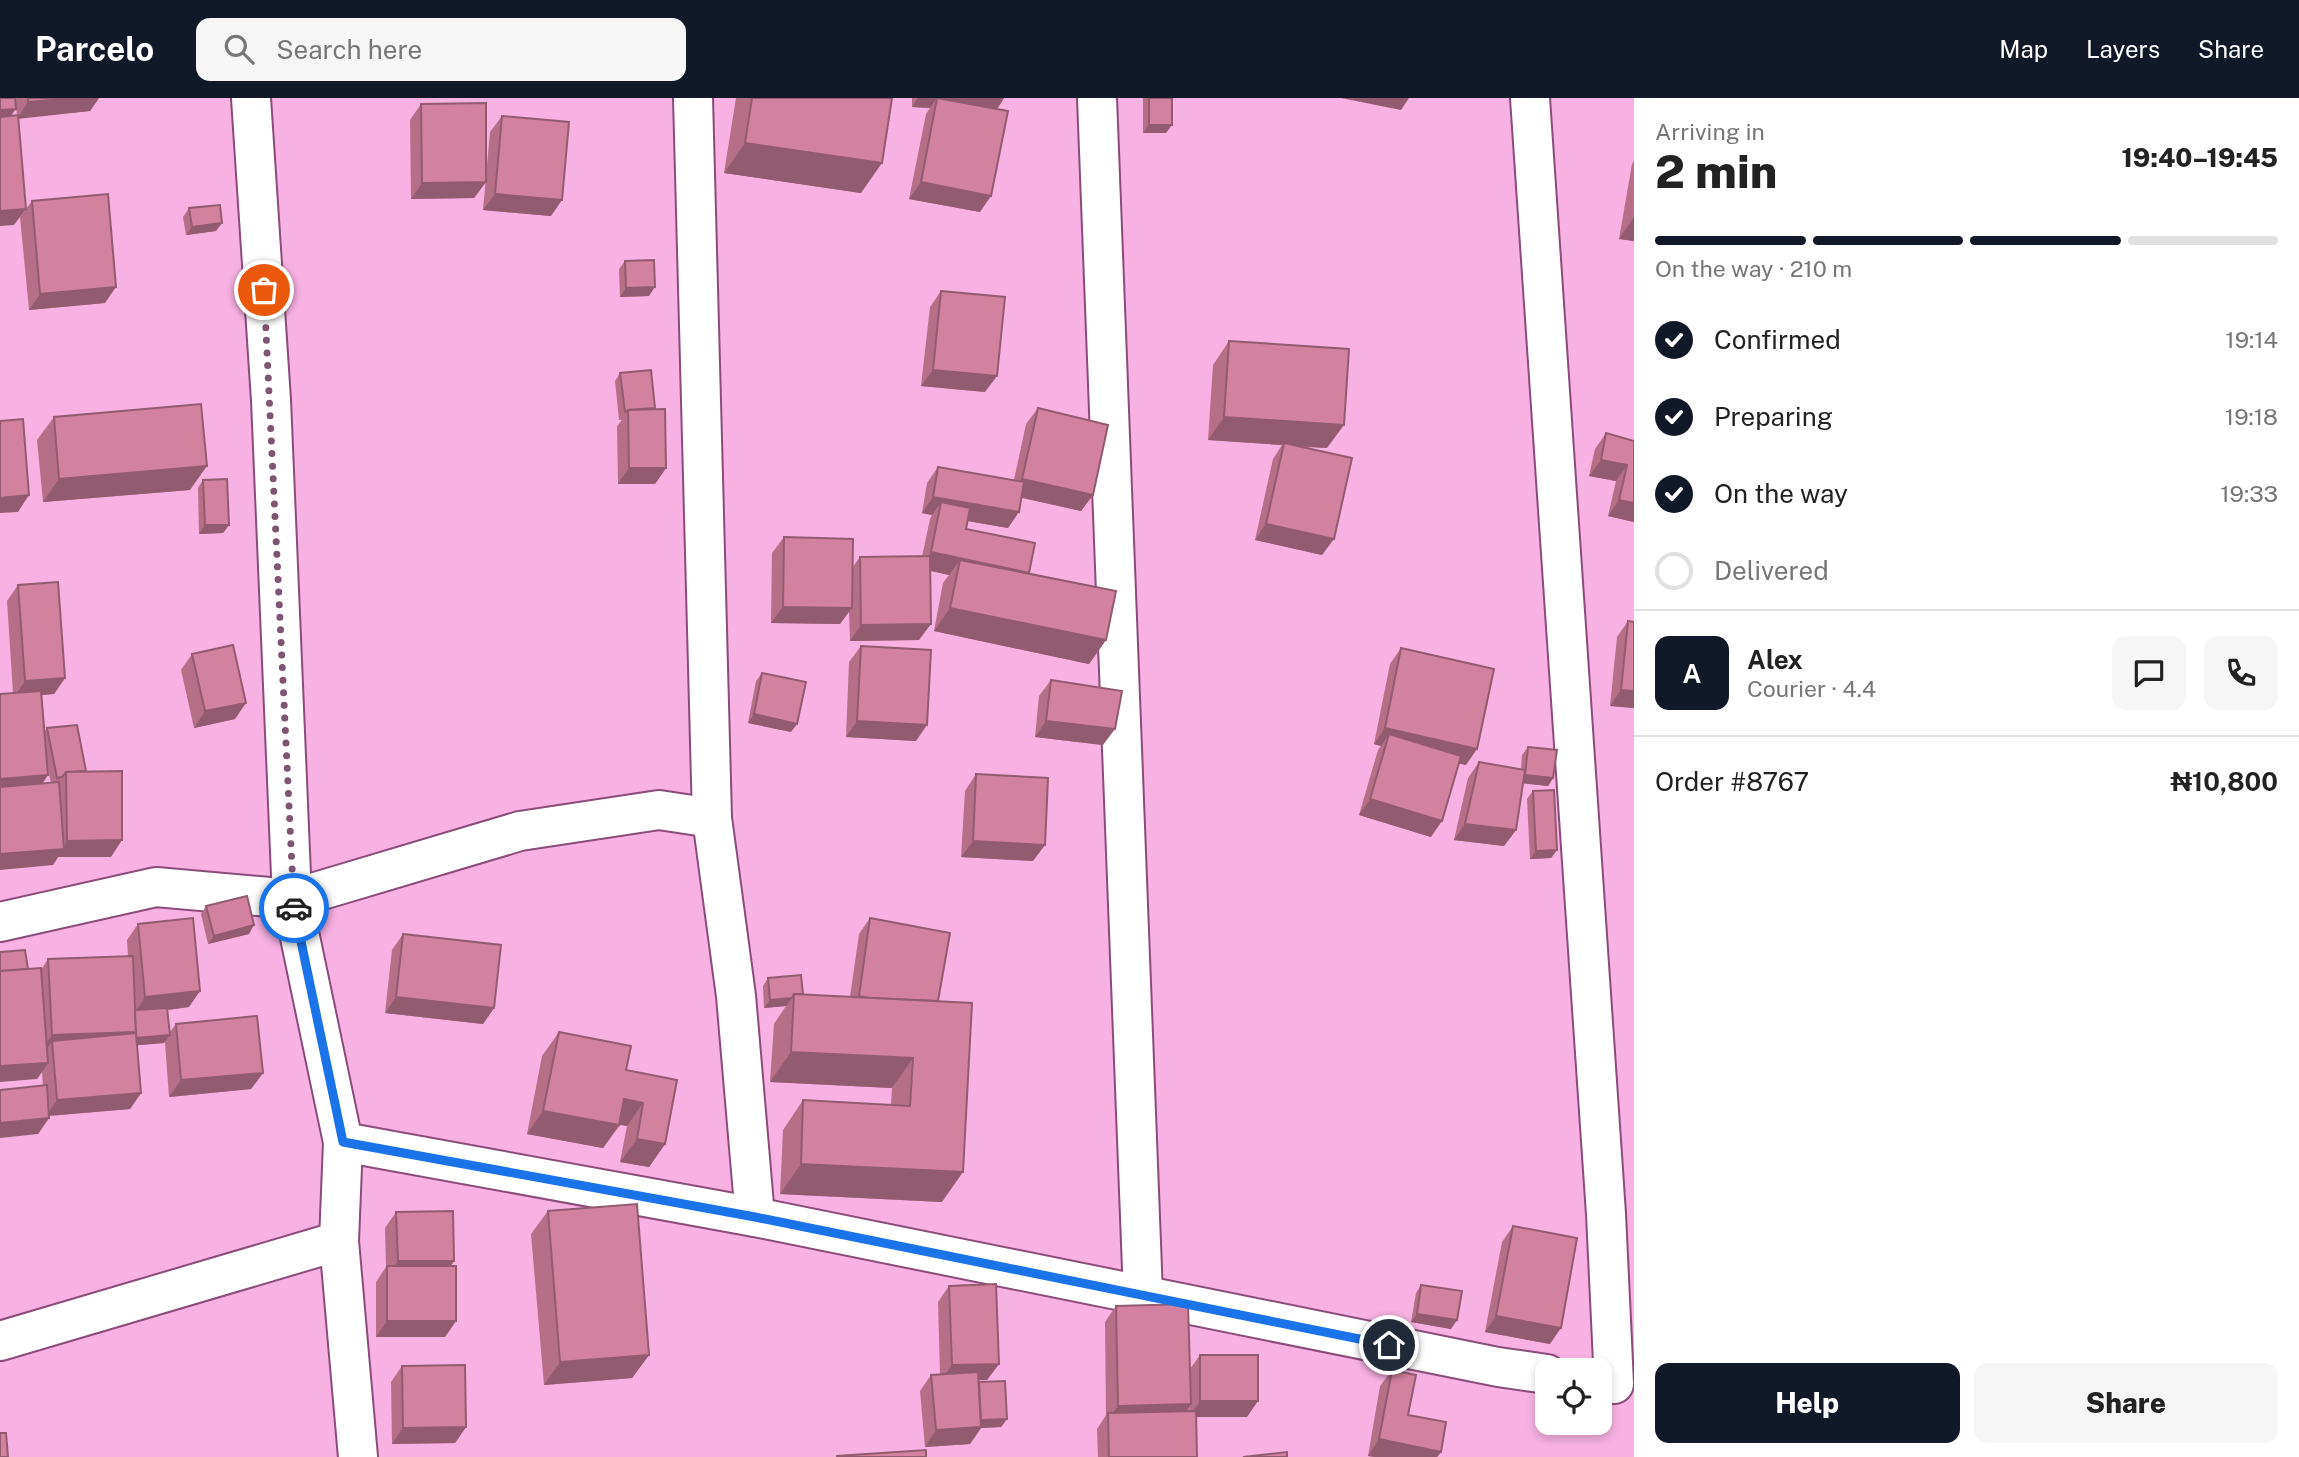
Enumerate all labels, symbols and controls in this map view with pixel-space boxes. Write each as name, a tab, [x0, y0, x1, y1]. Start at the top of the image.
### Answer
search box	[196, 18, 686, 81]
text: Parcelo	[35, 30, 154, 68]
icon: search	[220, 30, 258, 68]
text: Search here	[276, 34, 422, 65]
text: Map	[1999, 35, 2048, 63]
text: Layers	[2086, 35, 2160, 63]
text: Share	[2198, 35, 2264, 63]
text: Arriving in	[1655, 118, 1765, 145]
text: 19:40–19:45	[2121, 142, 2278, 173]
text: 2 min	[1655, 144, 1777, 198]
text: On the way · 210 m	[1655, 255, 1852, 282]
pin	[234, 260, 294, 320]
icon: bag	[245, 271, 283, 309]
icon: check	[1655, 321, 1693, 359]
text: Confirmed	[1714, 324, 1841, 355]
text: 19:14	[2225, 326, 2278, 353]
icon: check	[1655, 398, 1693, 436]
text: Preparing	[1714, 401, 1833, 432]
text: 19:18	[2225, 403, 2278, 430]
icon: check	[1655, 475, 1693, 513]
text: On the way	[1714, 478, 1848, 509]
text: 19:33	[2220, 480, 2278, 507]
text: Delivered	[1714, 555, 1829, 586]
button: chat	[2112, 636, 2186, 710]
button: phone	[2204, 636, 2278, 710]
text: Alex	[1747, 644, 1803, 675]
text: A	[1683, 658, 1701, 689]
text: Courier · 4.4	[1747, 675, 1876, 702]
text: Order #8767	[1655, 766, 1809, 797]
text: ₦10,800	[2171, 766, 2278, 797]
courier	[259, 873, 329, 943]
icon: car	[275, 889, 313, 927]
pin	[1359, 1315, 1419, 1375]
icon: home	[1370, 1326, 1408, 1364]
map controls	[1535, 1358, 1612, 1435]
button: locate	[1535, 1358, 1612, 1435]
button: Help	[1655, 1363, 1960, 1443]
button: Share	[1974, 1363, 2278, 1443]

